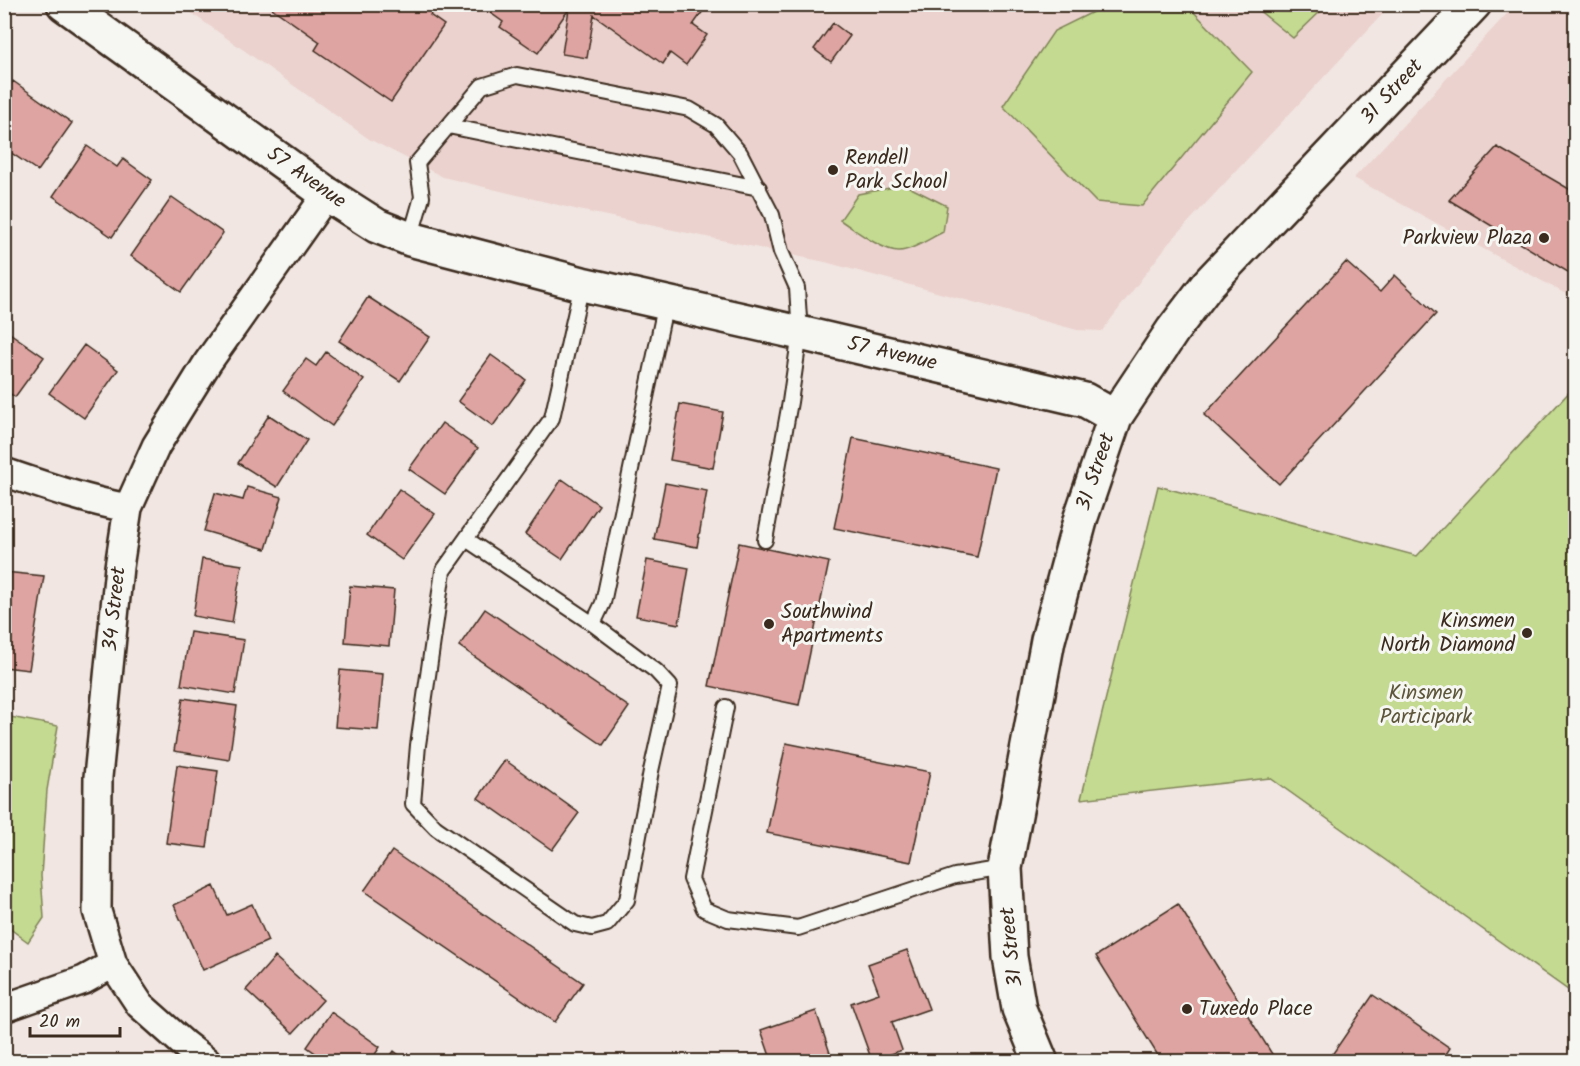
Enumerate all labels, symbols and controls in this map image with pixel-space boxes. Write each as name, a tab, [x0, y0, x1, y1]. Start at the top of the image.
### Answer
street label: 31 Street	[1353, 51, 1432, 133]
street label: 57 Avenue	[259, 138, 353, 218]
place label: Rendell Park School	[845, 142, 947, 199]
marker: Rendell Park School	[826, 163, 840, 177]
place label: Parkview Plaza	[1403, 222, 1532, 255]
marker: Parkview Plaza	[1537, 231, 1551, 245]
street label: 57 Avenue	[844, 328, 941, 380]
street label: 31 Street	[1067, 428, 1125, 515]
street label: 34 Street	[94, 564, 136, 653]
place label: Southwind Apartments	[781, 596, 883, 653]
place label: Kinsmen North Diamond	[1380, 605, 1516, 662]
marker: Southwind Apartments	[762, 617, 776, 631]
marker: Kinsmen North Diamond	[1520, 626, 1534, 640]
park label: Kinsmen Participark	[1380, 677, 1472, 734]
street label: 31 Street	[991, 904, 1033, 989]
place label: Tuxedo Place	[1199, 993, 1313, 1026]
scale bar	[30, 1000, 120, 1038]
marker: Tuxedo Place	[1180, 1002, 1194, 1016]
text: 20 m	[39, 1008, 80, 1037]

